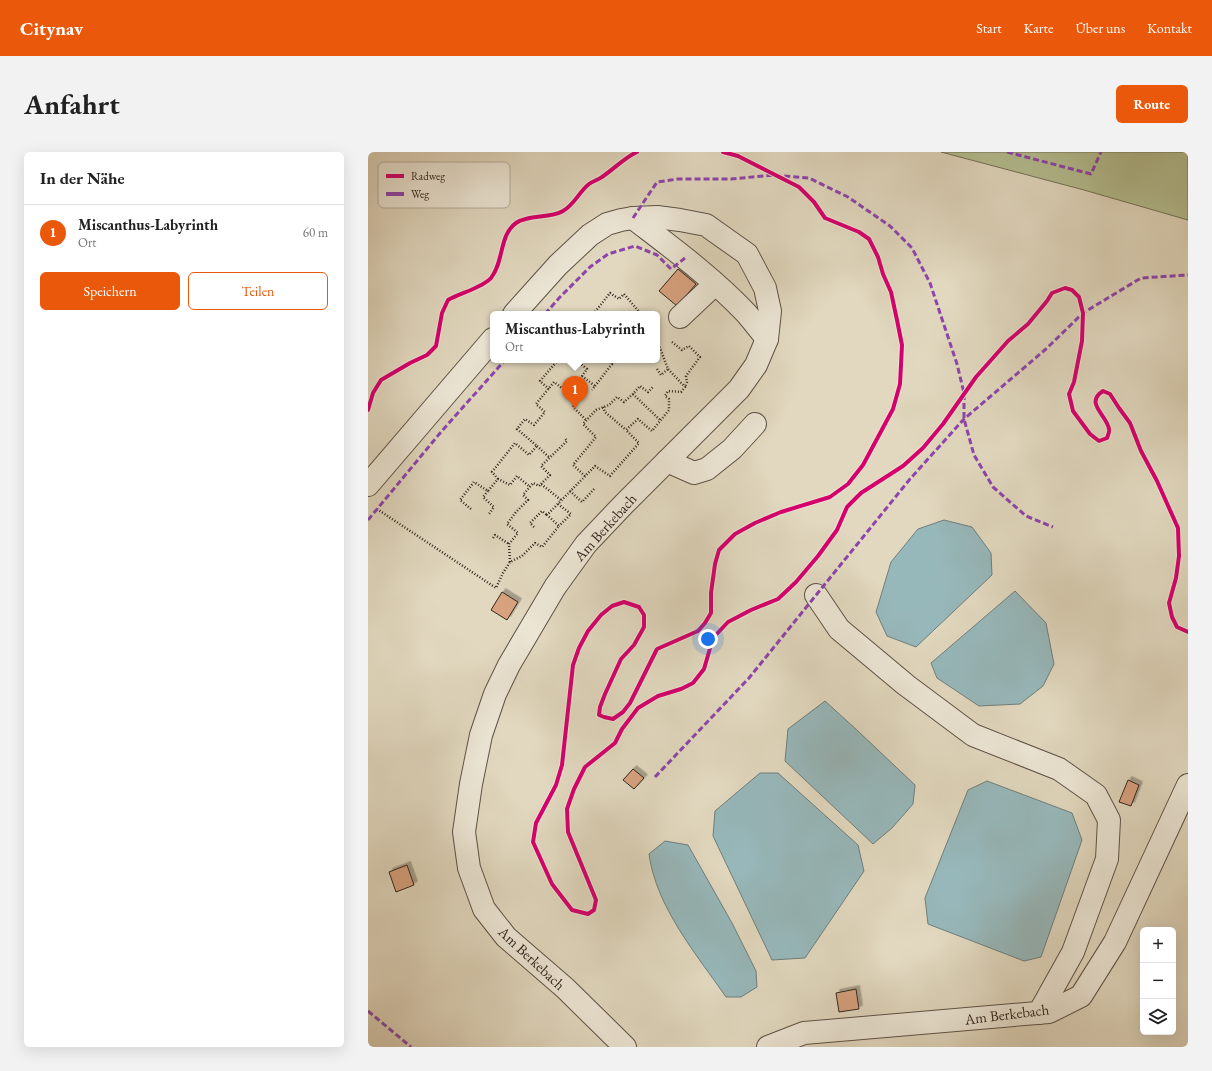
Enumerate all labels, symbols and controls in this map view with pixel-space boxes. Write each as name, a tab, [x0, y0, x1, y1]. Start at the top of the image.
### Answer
text: Citynav	[20, 16, 83, 41]
text: Start	[976, 19, 1002, 37]
text: Karte	[1024, 19, 1053, 37]
text: Über uns	[1075, 19, 1125, 37]
text: Kontakt	[1147, 19, 1192, 37]
button: Route	[1116, 85, 1188, 123]
text: Anfahrt	[24, 86, 120, 122]
legend	[378, 162, 510, 208]
text: In der Nähe	[40, 167, 125, 189]
text: Radweg	[411, 169, 445, 183]
text: Weg	[411, 187, 429, 201]
text: Miscanthus-Labyrinth	[78, 215, 218, 234]
text: 1	[50, 224, 56, 241]
text: 60 m	[303, 224, 328, 241]
text: Ort	[78, 234, 96, 251]
button: Speichern	[40, 272, 180, 310]
button: Teilen	[188, 272, 328, 310]
popup	[490, 311, 660, 363]
text: Miscanthus-Labyrinth	[505, 319, 645, 338]
text: Ort	[505, 338, 523, 355]
pin: 1	[562, 376, 588, 409]
street label: Am Berkebach	[569, 489, 641, 566]
your location	[698, 629, 718, 649]
street label: Am Berkebach	[494, 921, 570, 994]
map controls	[1140, 927, 1176, 1035]
button: +	[1140, 927, 1176, 963]
button: −	[1140, 963, 1176, 999]
street label: Am Berkebach	[963, 999, 1051, 1029]
button: layers	[1140, 999, 1176, 1035]

